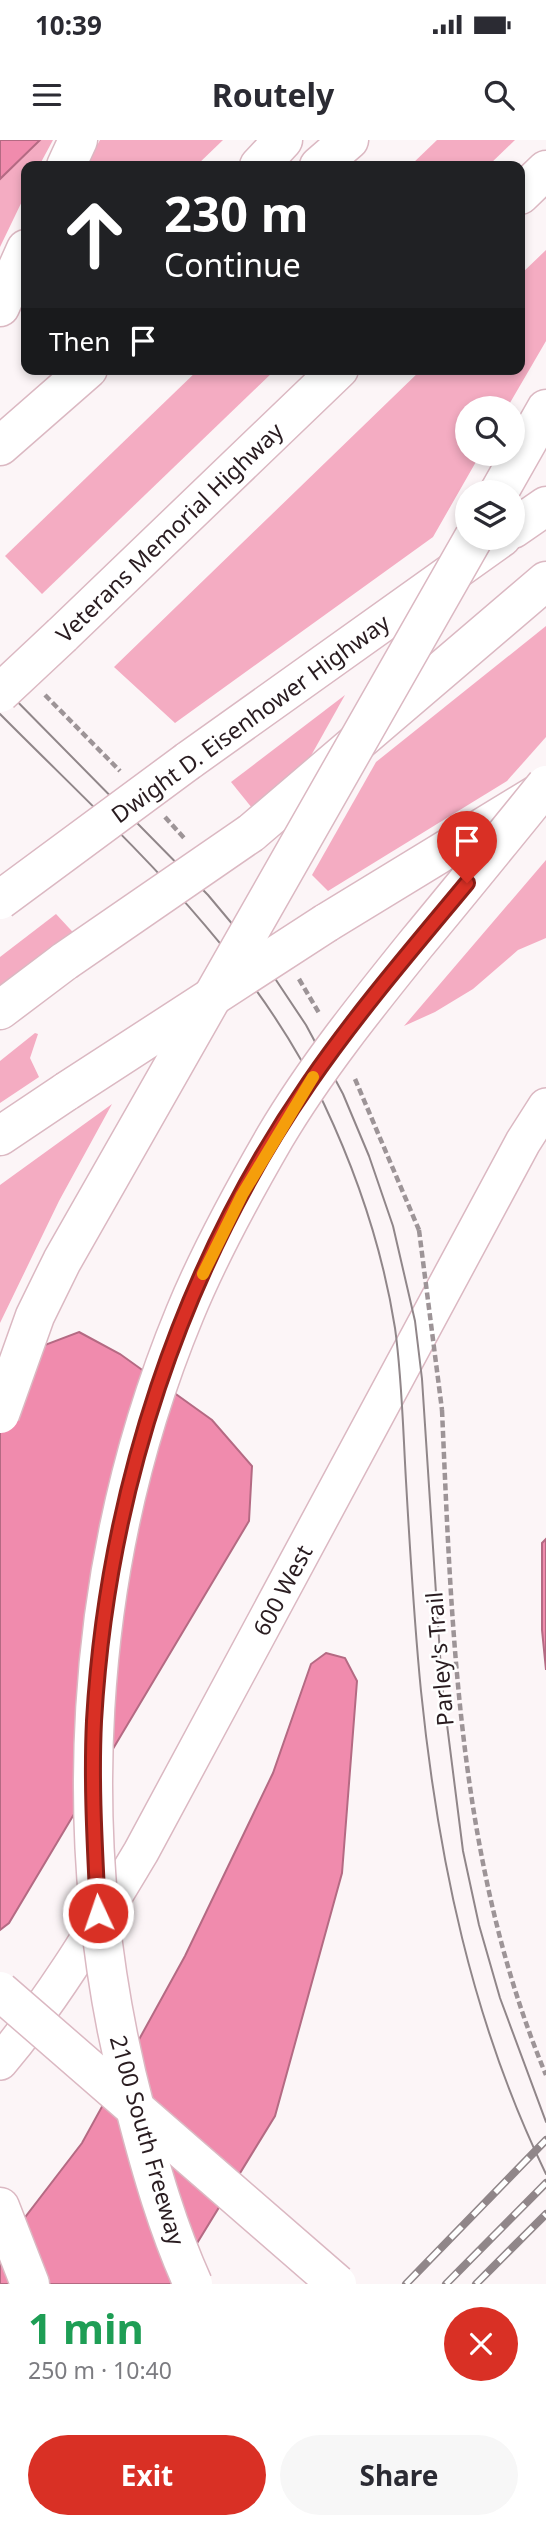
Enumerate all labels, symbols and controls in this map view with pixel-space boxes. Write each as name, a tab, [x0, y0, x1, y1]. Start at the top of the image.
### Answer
text: 10:39	[35, 7, 102, 43]
text: Routely	[212, 73, 334, 116]
icon: menu	[28, 76, 66, 114]
icon: search	[480, 76, 518, 114]
text: 230 m	[164, 180, 309, 246]
icon: ahead	[49, 189, 140, 280]
text: Continue	[164, 243, 301, 286]
icon: arrive	[124, 322, 162, 360]
text: Then	[49, 323, 110, 359]
map controls	[455, 396, 525, 550]
button: search	[455, 396, 525, 466]
street label: Veterans Memorial Highway	[48, 415, 290, 649]
button: layers	[455, 480, 525, 550]
street label: Dwight D. Eisenhower Highway	[104, 606, 396, 830]
pin	[437, 811, 497, 883]
icon: arrive	[448, 822, 486, 860]
street label: 600 West	[245, 1539, 319, 1641]
street label: Parley's Trail	[417, 1591, 461, 1727]
position arrow	[61, 1876, 135, 1950]
street label: 2100 South Freeway	[103, 2031, 193, 2249]
text: 1 min	[28, 2299, 144, 2356]
button: close	[444, 2307, 518, 2381]
text: 250 m · 10:40	[28, 2354, 172, 2386]
button: Exit	[28, 2435, 266, 2515]
button: Share	[280, 2435, 518, 2515]

